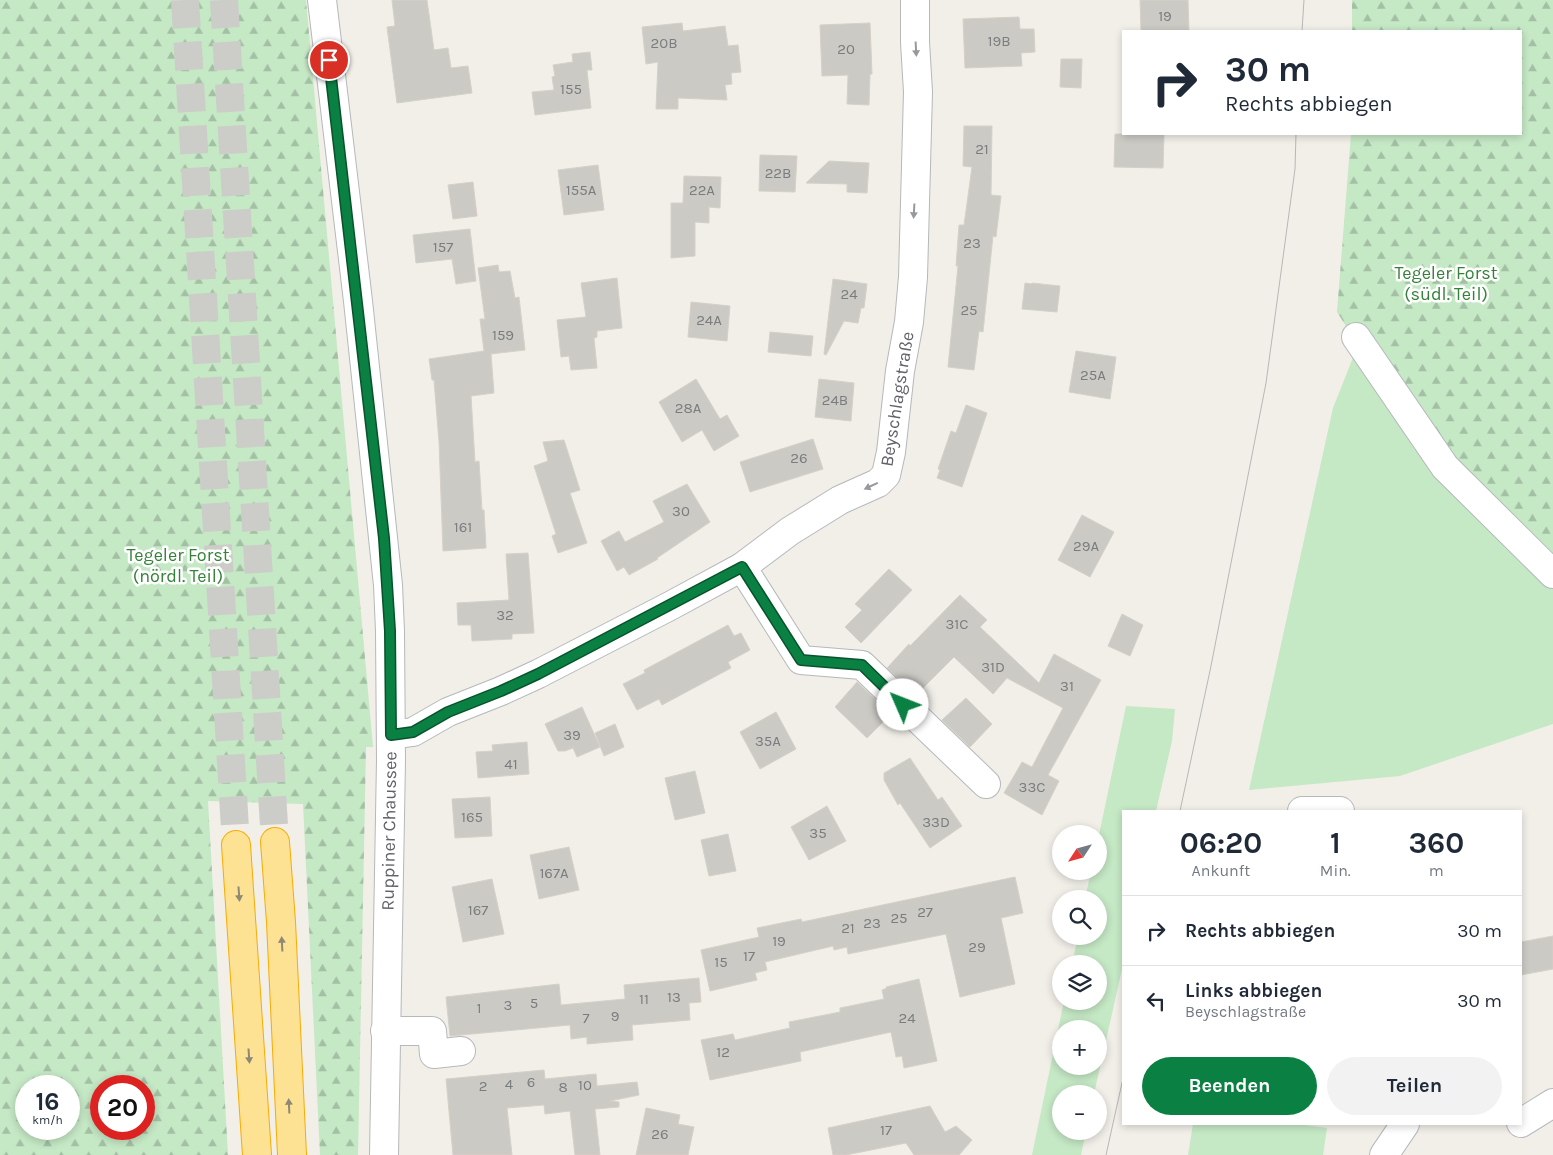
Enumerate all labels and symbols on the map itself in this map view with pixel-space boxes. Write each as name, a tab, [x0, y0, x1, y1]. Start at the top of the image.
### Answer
house number: 19	[1158, 7, 1172, 25]
house number: 19B	[988, 32, 1010, 50]
house number: 20B	[651, 34, 677, 52]
pin	[308, 39, 350, 81]
house number: 20	[837, 40, 855, 58]
one-way arrow	[912, 41, 920, 57]
house number: 155	[560, 80, 582, 98]
house number: 21	[975, 140, 989, 158]
house number: 22B	[765, 164, 791, 182]
house number: 155A	[566, 181, 597, 199]
house number: 22A	[689, 181, 715, 199]
one-way arrow	[910, 203, 918, 219]
house number: 23	[963, 234, 981, 252]
house number: 157	[433, 238, 453, 256]
park label: Tegeler Forst (südl. Teil)	[1395, 262, 1498, 305]
house number: 24	[840, 285, 858, 303]
house number: 25	[960, 301, 978, 319]
house number: 24A	[696, 311, 722, 329]
house number: 159	[492, 326, 514, 344]
street label: Beyschlagstraße	[875, 330, 919, 468]
house number: 25A	[1080, 366, 1106, 384]
house number: 24B	[822, 391, 848, 409]
house number: 28A	[675, 399, 702, 417]
house number: 26	[790, 449, 808, 467]
one-way arrow	[864, 482, 878, 490]
house number: 30	[672, 502, 690, 520]
house number: 161	[454, 518, 472, 536]
house number: 29A	[1073, 537, 1099, 555]
park label: Tegeler Forst (nördl. Teil)	[127, 544, 230, 587]
house number: 32	[496, 606, 514, 624]
house number: 31C	[945, 615, 969, 633]
house number: 31D	[981, 658, 1005, 676]
house number: 31	[1060, 677, 1074, 695]
position arrow	[876, 678, 928, 730]
house number: 39	[563, 726, 581, 744]
house number: 35A	[755, 732, 781, 750]
street label: Ruppiner Chaussee	[377, 751, 401, 911]
house number: 41	[504, 755, 518, 773]
house number: 33C	[1019, 778, 1045, 796]
house number: 165	[461, 808, 483, 826]
house number: 33D	[922, 813, 950, 831]
house number: 35	[809, 824, 827, 842]
north arrow	[1052, 825, 1108, 880]
house number: 167A	[539, 864, 569, 882]
one-way arrow	[236, 886, 244, 902]
house number: 167	[468, 901, 488, 919]
house number: 27	[917, 903, 933, 921]
house number: 25	[890, 909, 908, 927]
house number: 23	[863, 914, 881, 932]
house number: 21	[841, 919, 855, 937]
house number: 19	[772, 932, 786, 950]
one-way arrow	[278, 936, 286, 952]
house number: 29	[968, 938, 986, 956]
house number: 17	[743, 947, 755, 965]
house number: 15	[714, 953, 728, 971]
house number: 13	[667, 988, 681, 1006]
house number: 11	[639, 990, 649, 1008]
house number: 5	[530, 994, 538, 1012]
house number: 3	[504, 996, 512, 1014]
house number: 1	[477, 999, 481, 1017]
house number: 9	[611, 1007, 619, 1025]
house number: 7	[582, 1009, 590, 1027]
house number: 24	[898, 1009, 916, 1027]
house number: 12	[716, 1043, 730, 1061]
one-way arrow	[245, 1048, 253, 1064]
house number: 6	[527, 1073, 535, 1091]
speed limit sign: 20	[90, 1075, 155, 1140]
house number: 4	[505, 1075, 514, 1093]
house number: 10	[578, 1076, 592, 1094]
house number: 2	[479, 1077, 487, 1095]
house number: 8	[558, 1078, 568, 1096]
one-way arrow	[285, 1098, 293, 1114]
house number: 17	[880, 1121, 892, 1139]
house number: 26	[651, 1125, 669, 1143]

